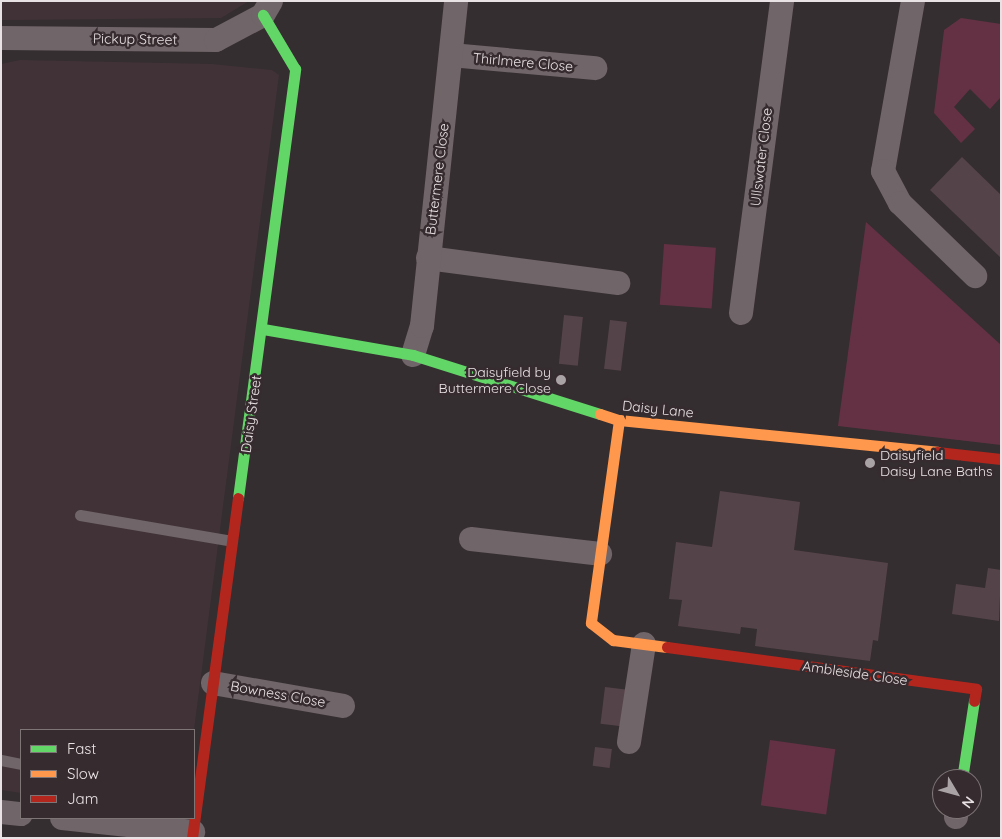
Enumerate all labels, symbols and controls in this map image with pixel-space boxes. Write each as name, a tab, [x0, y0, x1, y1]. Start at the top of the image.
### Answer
street label: Pickup Street	[93, 30, 177, 48]
street label: Thirlmere Close	[472, 49, 574, 75]
street label: Ullswater Close	[747, 107, 775, 207]
street label: Buttermere Close	[422, 122, 452, 236]
place label: Daisyfield by Buttermere Close	[439, 364, 551, 397]
street label: Daisy Street	[237, 374, 265, 454]
marker: Daisyfield by Buttermere Close	[555, 374, 567, 386]
street label: Daisy Lane	[621, 397, 695, 421]
place label: Daisyfield Daisy Lane Baths	[880, 447, 993, 480]
marker: Daisyfield Daisy Lane Baths	[864, 457, 876, 469]
street label: Ambleside Close	[801, 657, 909, 689]
street label: Bowness Close	[229, 677, 327, 711]
legend	[20, 729, 195, 819]
text: Fast	[67, 739, 96, 758]
text: Slow	[67, 764, 99, 783]
north arrow	[932, 769, 982, 819]
text: Jam	[67, 789, 98, 808]
text: N	[958, 793, 978, 812]

